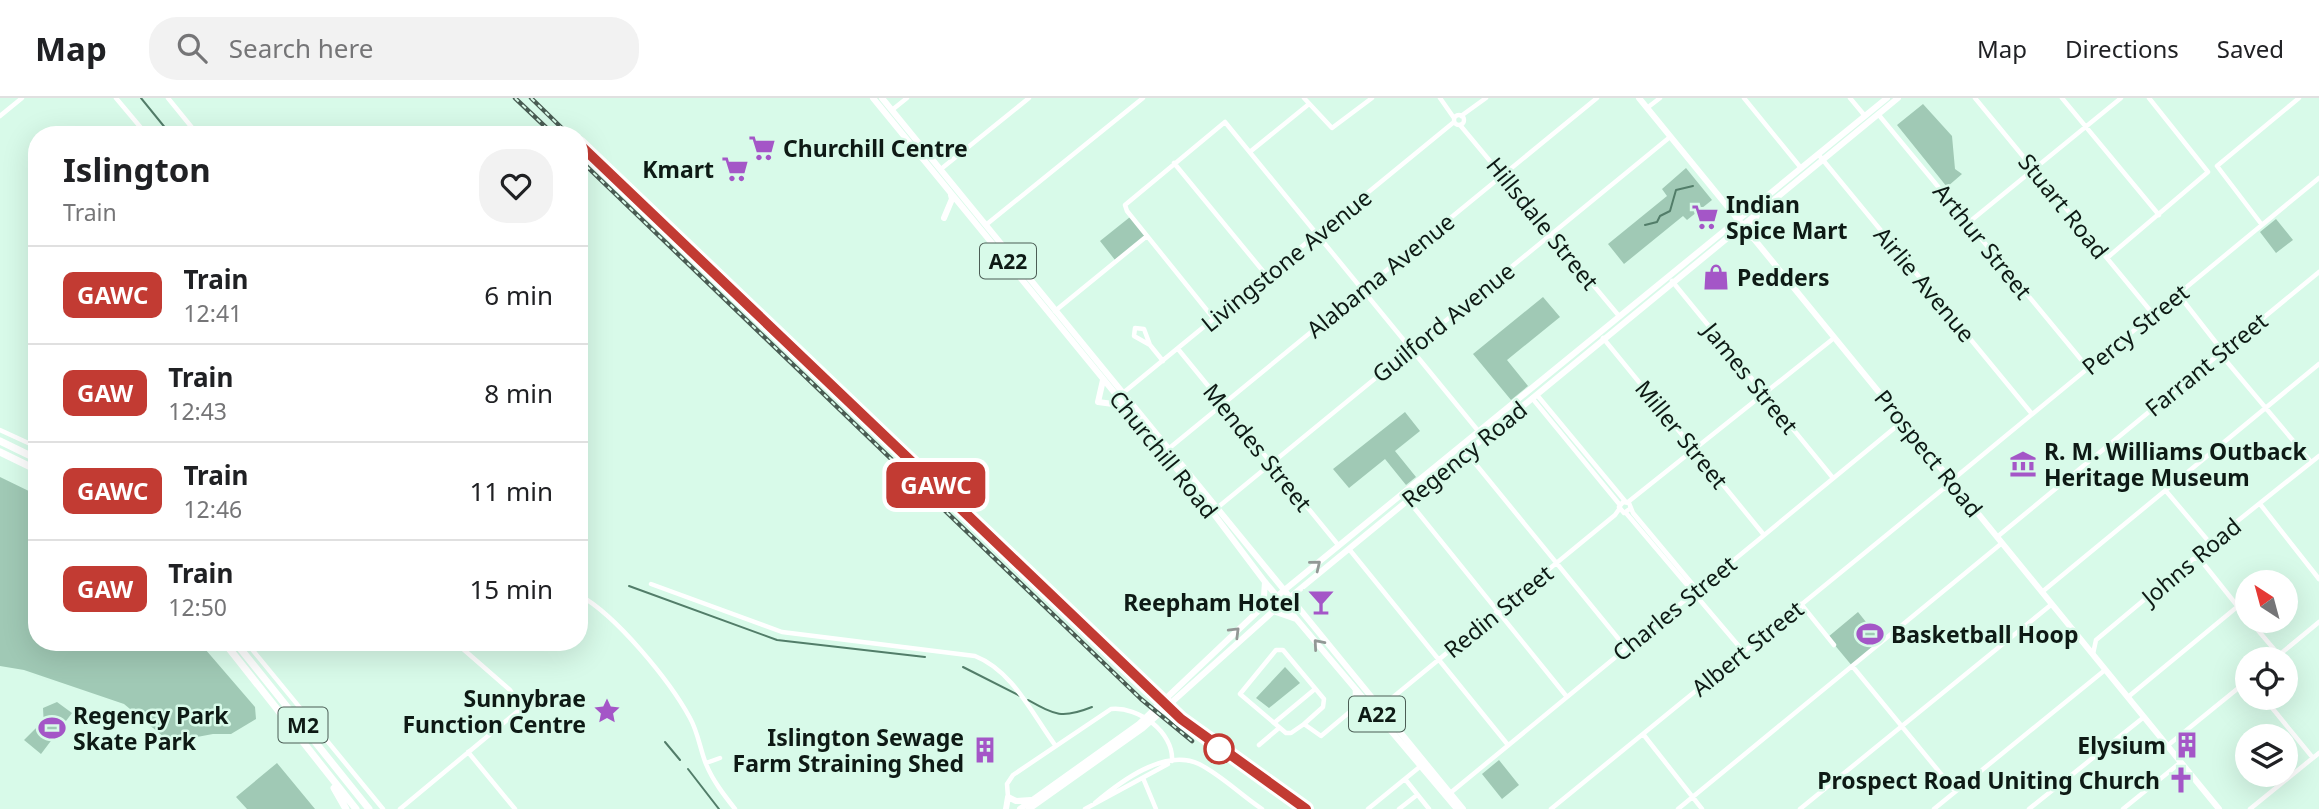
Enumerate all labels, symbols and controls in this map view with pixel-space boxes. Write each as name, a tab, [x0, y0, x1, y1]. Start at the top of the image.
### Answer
search box	[149, 17, 639, 80]
text: Map	[35, 26, 107, 71]
icon: search	[173, 29, 211, 67]
text: Search here	[229, 30, 373, 66]
text: Map	[1977, 32, 2027, 65]
text: Directions	[2065, 32, 2179, 65]
text: Saved	[2217, 32, 2284, 65]
place label: Churchill Centre	[783, 132, 968, 164]
supermarket icon: Churchill Centre	[747, 133, 777, 163]
text: Islington	[63, 147, 211, 192]
street label: Stuart Road	[2012, 147, 2116, 265]
button: heart	[479, 149, 553, 223]
street label: Hillsdale Street	[1480, 150, 1606, 296]
place label: Kmart	[642, 153, 714, 185]
supermarket icon: Kmart	[720, 154, 750, 184]
street label: Arthur Street	[1926, 176, 2040, 306]
street label: Livingstone Avenue	[1194, 181, 1378, 339]
place label: Indian Spice Mart	[1726, 188, 1847, 246]
text: Train	[63, 196, 117, 228]
supermarket icon: Indian Spice Mart	[1690, 202, 1720, 232]
street label: Alabama Avenue	[1299, 205, 1461, 345]
street label: Airlie Avenue	[1867, 219, 1983, 349]
road number: A22	[980, 244, 1036, 278]
street label: Guilford Avenue	[1365, 255, 1521, 389]
text: Train	[183, 261, 248, 297]
place label: Pedders	[1737, 261, 1830, 293]
shop icon: Pedders	[1701, 262, 1731, 292]
street label: Percy Street	[2075, 276, 2195, 382]
text: 6 min	[484, 277, 553, 313]
text: GAWC	[77, 278, 148, 311]
text: 12:41	[183, 297, 242, 329]
street label: Farrant Street	[2138, 305, 2274, 423]
street label: James Street	[1695, 314, 1806, 440]
text: Train	[168, 359, 233, 395]
street label: Miller Street	[1628, 373, 1736, 495]
text: 8 min	[484, 375, 553, 411]
text: GAW	[77, 376, 133, 409]
street label: Mendes Street	[1196, 376, 1320, 518]
street label: Prospect Road	[1868, 382, 1990, 524]
street label: Churchill Road	[1102, 383, 1226, 525]
street label: Regency Road	[1395, 394, 1533, 514]
text: 12:43	[168, 395, 227, 427]
place label: R. M. Williams Outback Heritage Museum	[2044, 435, 2307, 493]
museum icon: R. M. Williams Outback Heritage Museum	[2008, 449, 2038, 479]
text: Train	[183, 457, 248, 493]
line badge: GAWC	[887, 462, 985, 508]
text: GAWC	[900, 468, 972, 501]
text: 11 min	[469, 473, 553, 509]
text: GAWC	[77, 474, 148, 507]
text: 12:46	[183, 493, 242, 525]
street label: Johns Road	[2133, 510, 2248, 613]
street label: Charles Street	[1605, 548, 1743, 668]
text: Train	[168, 555, 233, 591]
street label: Redin Street	[1437, 557, 1559, 665]
one-way arrow	[1308, 560, 1320, 573]
north arrow	[2235, 570, 2298, 634]
map controls	[2235, 570, 2298, 787]
text: 15 min	[469, 571, 553, 607]
text: GAW	[77, 572, 133, 605]
place label: Reepham Hotel	[1123, 586, 1300, 618]
bar icon: Reepham Hotel	[1306, 587, 1336, 617]
text: 12:50	[168, 591, 227, 623]
street label: Albert Street	[1684, 593, 1810, 703]
place label: Basketball Hoop	[1891, 618, 2078, 650]
sports icon: Basketball Hoop	[1855, 619, 1885, 649]
one-way arrow	[1227, 628, 1240, 641]
one-way arrow	[1314, 640, 1326, 653]
button: locate	[2235, 647, 2298, 710]
place label: Sunnybrae Function Centre	[402, 682, 586, 740]
place icon: Sunnybrae Function Centre	[592, 696, 622, 726]
road number: A22	[1349, 696, 1405, 732]
place label: Regency Park Skate Park	[73, 699, 229, 757]
road number: M2	[278, 708, 328, 742]
sports icon: Regency Park Skate Park	[37, 713, 67, 743]
place label: Islington Sewage Farm Straining Shed	[733, 721, 964, 779]
button: layers	[2235, 724, 2298, 787]
place label: Elysium	[2077, 729, 2166, 761]
building icon: Elysium	[2172, 730, 2202, 760]
unlabelled marker	[1204, 734, 1234, 764]
building icon: Islington Sewage Farm Straining Shed	[970, 735, 1000, 765]
place label: Prospect Road Uniting Church	[1817, 764, 2160, 796]
church icon: Prospect Road Uniting Church	[2166, 765, 2196, 795]

